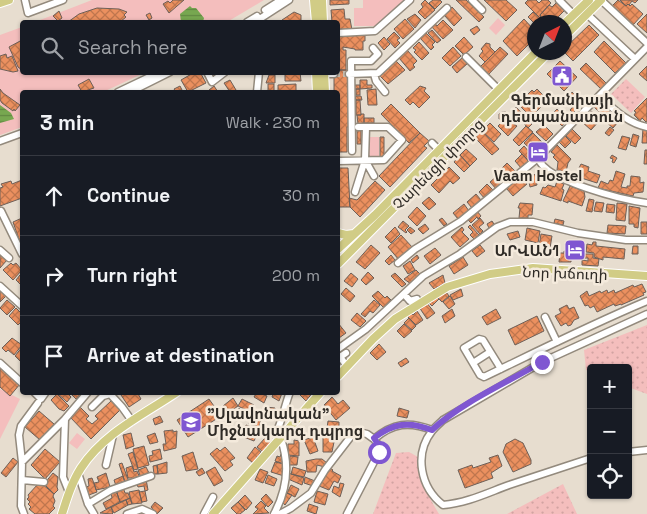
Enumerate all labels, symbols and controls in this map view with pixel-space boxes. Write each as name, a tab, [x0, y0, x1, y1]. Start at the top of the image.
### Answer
north arrow	[527, 15, 572, 60]
search box	[20, 20, 340, 75]
icon: search	[38, 34, 66, 62]
text: Search here	[78, 35, 188, 60]
public building icon: Գերմանիայի դեսպանատուն	[550, 64, 574, 88]
place label: Գերմանիայի դեսպանատուն	[501, 90, 623, 126]
text: 3 min	[40, 109, 95, 136]
text: Walk · 230 m	[226, 112, 320, 133]
street label: Չարենցի փողոց	[388, 114, 488, 214]
hotel icon: Vaam Hostel	[526, 140, 550, 164]
place label: Vaam Hostel	[494, 166, 582, 185]
icon: ahead	[40, 182, 68, 210]
text: Continue	[87, 183, 170, 208]
text: 30 m	[282, 185, 320, 206]
hotel icon: ԱՐՎԱՆ1	[563, 238, 587, 262]
place label: ԱՐՎԱՆ1	[494, 241, 559, 260]
icon: right	[40, 262, 68, 290]
street label: Նոր խճուղի	[522, 262, 608, 284]
text: Turn right	[87, 263, 177, 288]
text: 200 m	[272, 265, 320, 286]
icon: arrive	[40, 342, 68, 370]
text: Arrive at destination	[87, 343, 275, 368]
route end	[531, 351, 554, 374]
map controls	[587, 364, 632, 499]
button: +	[587, 364, 632, 409]
place label: "Սլավոնական" Միջնակարգ դպրոց	[207, 404, 363, 440]
button: −	[587, 409, 632, 454]
school or university icon: "Սլավոնական" Միջնակարգ դպրոց	[179, 410, 203, 434]
route start	[368, 441, 391, 464]
button: locate	[587, 454, 632, 499]

